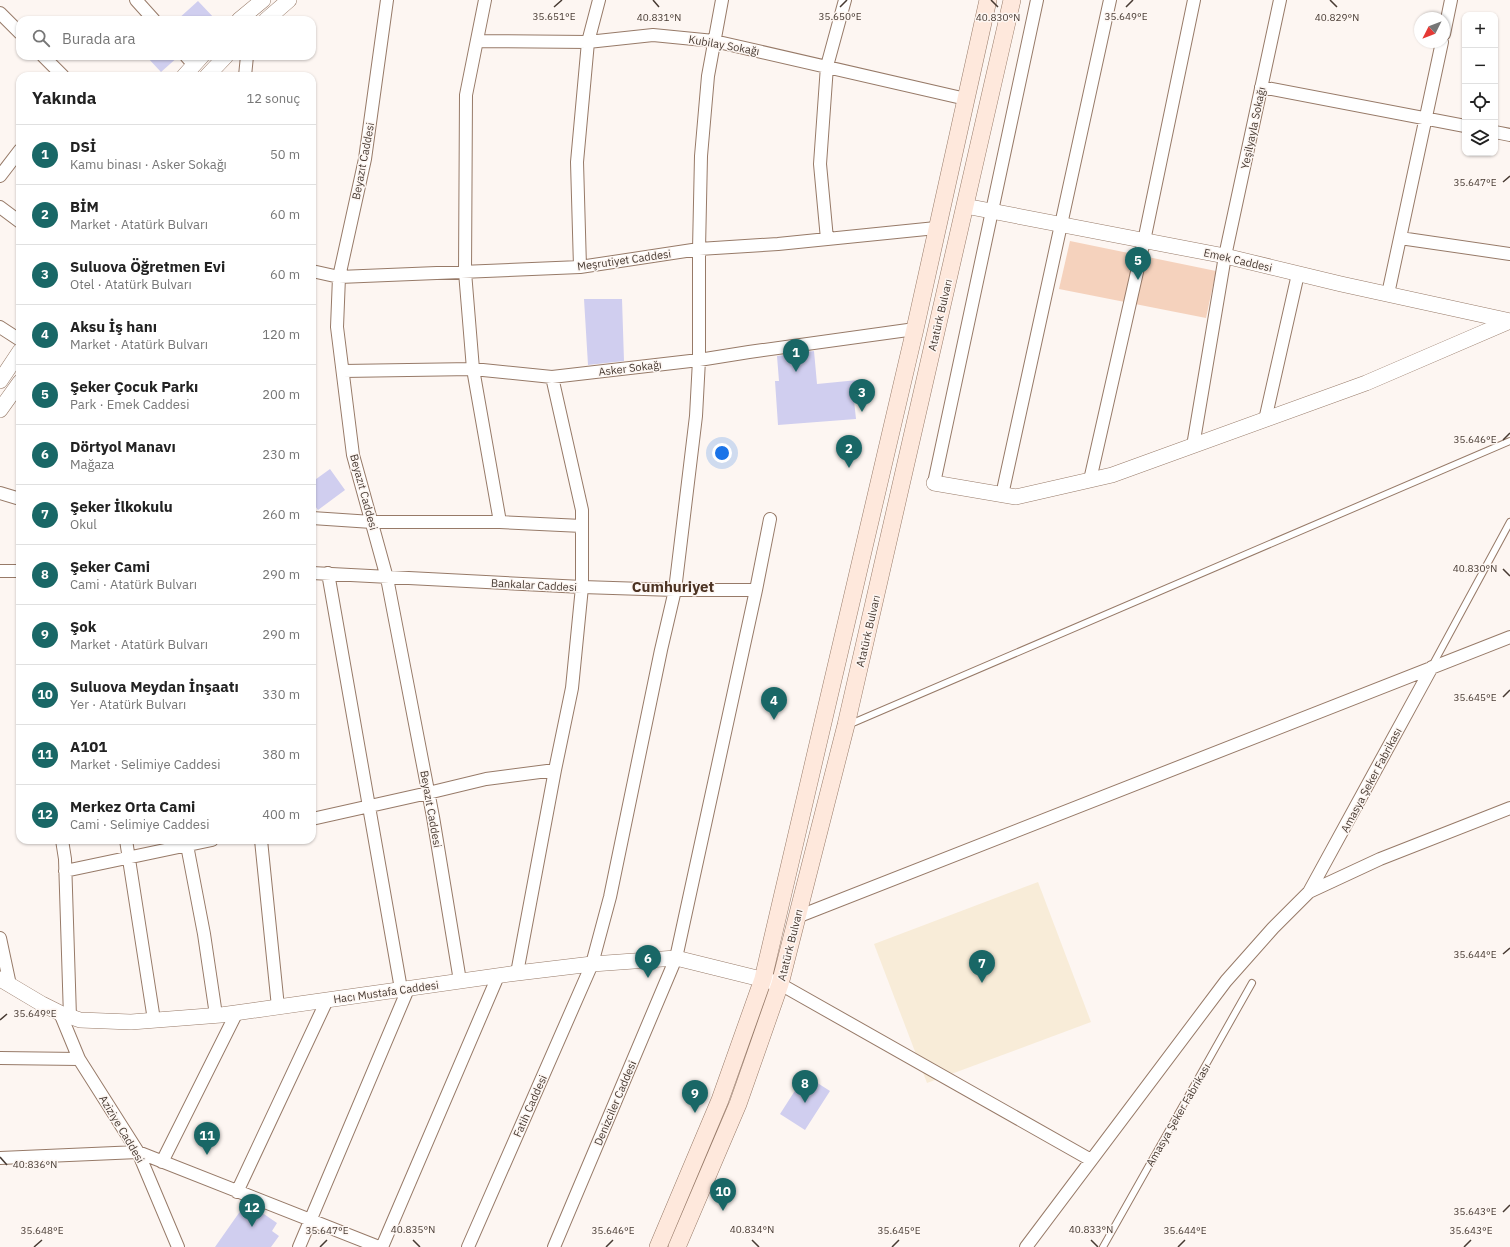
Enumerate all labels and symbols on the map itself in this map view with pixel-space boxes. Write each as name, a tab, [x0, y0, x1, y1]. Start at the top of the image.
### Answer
text: 35.651°E	[532, 10, 576, 23]
text: 35.650°E	[818, 10, 862, 23]
text: 35.649°E	[1104, 10, 1148, 23]
text: 40.831°N	[637, 11, 681, 24]
text: 40.830°N	[976, 11, 1020, 24]
text: 40.829°N	[1315, 11, 1359, 24]
north arrow	[1414, 12, 1450, 48]
street label: Kubilay Sokağı	[687, 32, 761, 58]
street label: Yeşilyayla Sokağı	[1237, 86, 1269, 170]
street label: Beyazıt Caddesi	[349, 121, 377, 201]
text: 35.647°E	[1453, 176, 1497, 189]
street label: Emek Caddesi	[1202, 245, 1274, 275]
street label: Meşrutiyet Caddesi	[576, 246, 672, 274]
pin: 5	[1125, 247, 1151, 280]
street label: Atatürk Bulvarı	[925, 278, 955, 352]
pin: 1	[783, 339, 809, 372]
street label: Asker Sokağı	[598, 357, 662, 379]
pin: 3	[849, 379, 875, 412]
text: 35.646°E	[1453, 433, 1497, 446]
pin: 2	[836, 435, 862, 468]
your location	[712, 443, 732, 463]
street label: Beyazıt Caddesi	[347, 452, 381, 532]
text: 40.830°N	[1453, 562, 1497, 575]
street label: Bankalar Caddesi	[491, 576, 577, 594]
district label: Cumhuriyet	[632, 577, 714, 596]
street label: Atatürk Bulvarı	[853, 594, 883, 668]
pin: 4	[761, 687, 787, 720]
text: 35.645°E	[1453, 691, 1497, 704]
street label: Amasya Şeker Fabrikası	[1337, 725, 1405, 835]
street label: Beyazıt Caddesi	[417, 769, 445, 849]
street label: Atatürk Bulvarı	[774, 908, 806, 982]
pin: 6	[635, 945, 661, 978]
text: 35.644°E	[1453, 948, 1497, 961]
pin: 7	[969, 950, 995, 983]
street label: Hacı Mustafa Caddesi	[332, 978, 440, 1006]
text: 35.649°E	[13, 1007, 57, 1020]
street label: Denizciler Caddesi	[591, 1058, 639, 1148]
street label: Amasya Şeker Fabrikası	[1143, 1061, 1213, 1169]
pin: 8	[792, 1070, 818, 1103]
street label: Fatih Caddesi	[510, 1073, 550, 1139]
pin: 9	[682, 1080, 708, 1113]
street label: Aziziye Caddesi	[96, 1093, 148, 1165]
pin: 11	[194, 1122, 220, 1155]
text: 40.836°N	[13, 1158, 57, 1171]
pin: 10	[710, 1178, 736, 1211]
pin: 12	[239, 1194, 265, 1227]
text: 35.643°E	[1453, 1205, 1497, 1218]
text: 40.835°N	[391, 1223, 435, 1236]
text: 40.834°N	[730, 1223, 774, 1236]
text: 40.833°N	[1069, 1223, 1113, 1236]
text: 35.648°E	[20, 1224, 64, 1237]
text: 35.647°E	[305, 1224, 349, 1237]
text: 35.646°E	[591, 1224, 635, 1237]
text: 35.645°E	[877, 1224, 921, 1237]
text: 35.644°E	[1163, 1224, 1207, 1237]
text: 35.643°E	[1449, 1224, 1493, 1237]

